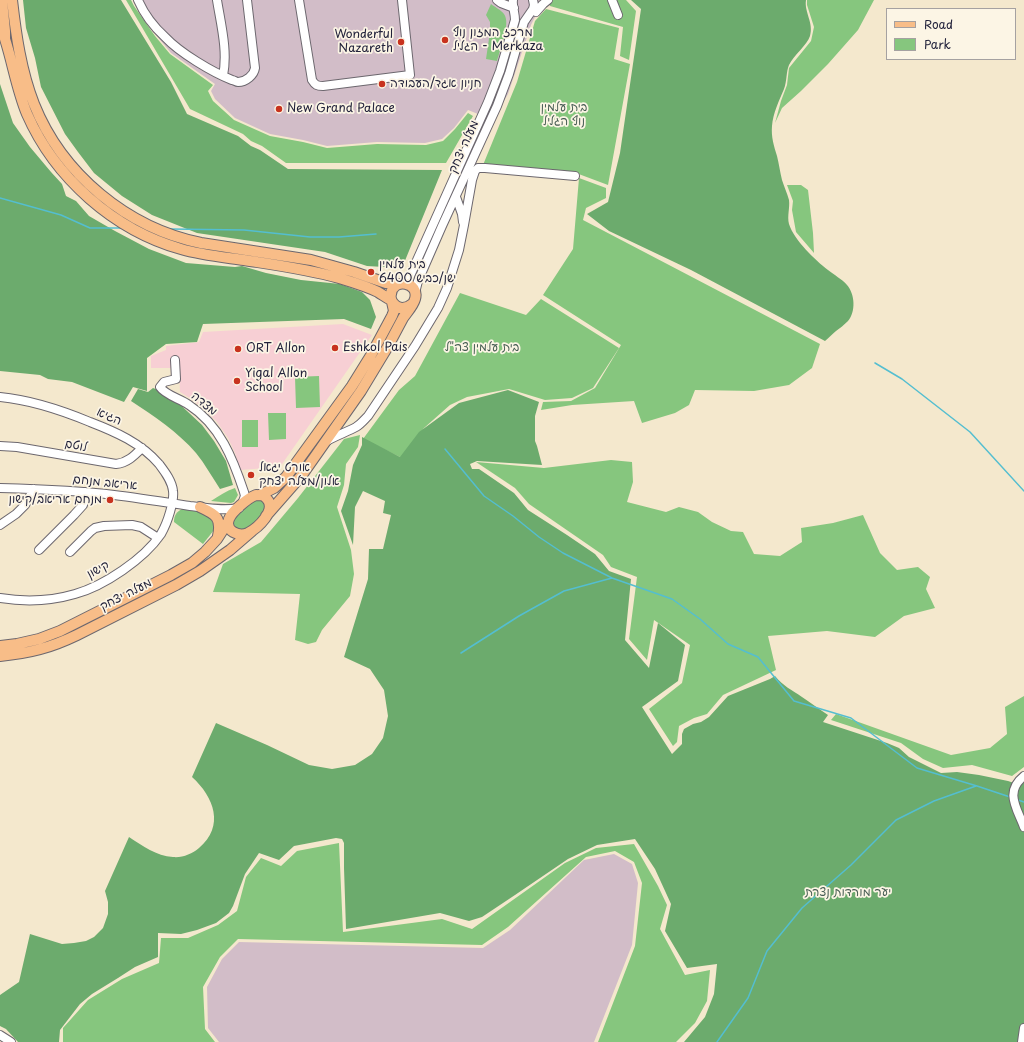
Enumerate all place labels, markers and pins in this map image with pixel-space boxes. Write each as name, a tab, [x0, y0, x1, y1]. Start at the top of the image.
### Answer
place label: מרכז המזון נוף הגליל - Merkaza	[453, 26, 543, 54]
place label: Wonderful Nazareth	[334, 28, 393, 56]
marker: מרכז המזון נוף הגליל - Merkaza	[440, 35, 450, 45]
marker: Wonderful Nazareth	[396, 37, 406, 47]
place label: חניון אגד/העבודה	[390, 77, 481, 91]
marker: חניון אגד/העבודה	[377, 79, 387, 89]
place label: New Grand Palace	[287, 102, 395, 116]
marker: New Grand Palace	[274, 104, 284, 114]
place label: בית עלמין ישן/כביש 6400	[379, 258, 456, 286]
marker: בית עלמין ישן/כביש 6400	[366, 267, 376, 277]
place label: Eshkol Pais	[343, 341, 408, 355]
place label: ORT Allon	[246, 342, 305, 356]
marker: Eshkol Pais	[330, 343, 340, 353]
marker: ORT Allon	[233, 344, 243, 354]
place label: Yigal Allon School	[245, 367, 307, 395]
marker: Yigal Allon School	[232, 376, 242, 386]
place label: אורט יגאל אלון/מעלה יצחק	[259, 461, 339, 489]
marker: אורט יגאל אלון/מעלה יצחק	[246, 470, 256, 480]
place label: מנחם אריאב/קישון	[9, 493, 102, 507]
marker: מנחם אריאב/קישון	[105, 495, 115, 505]

